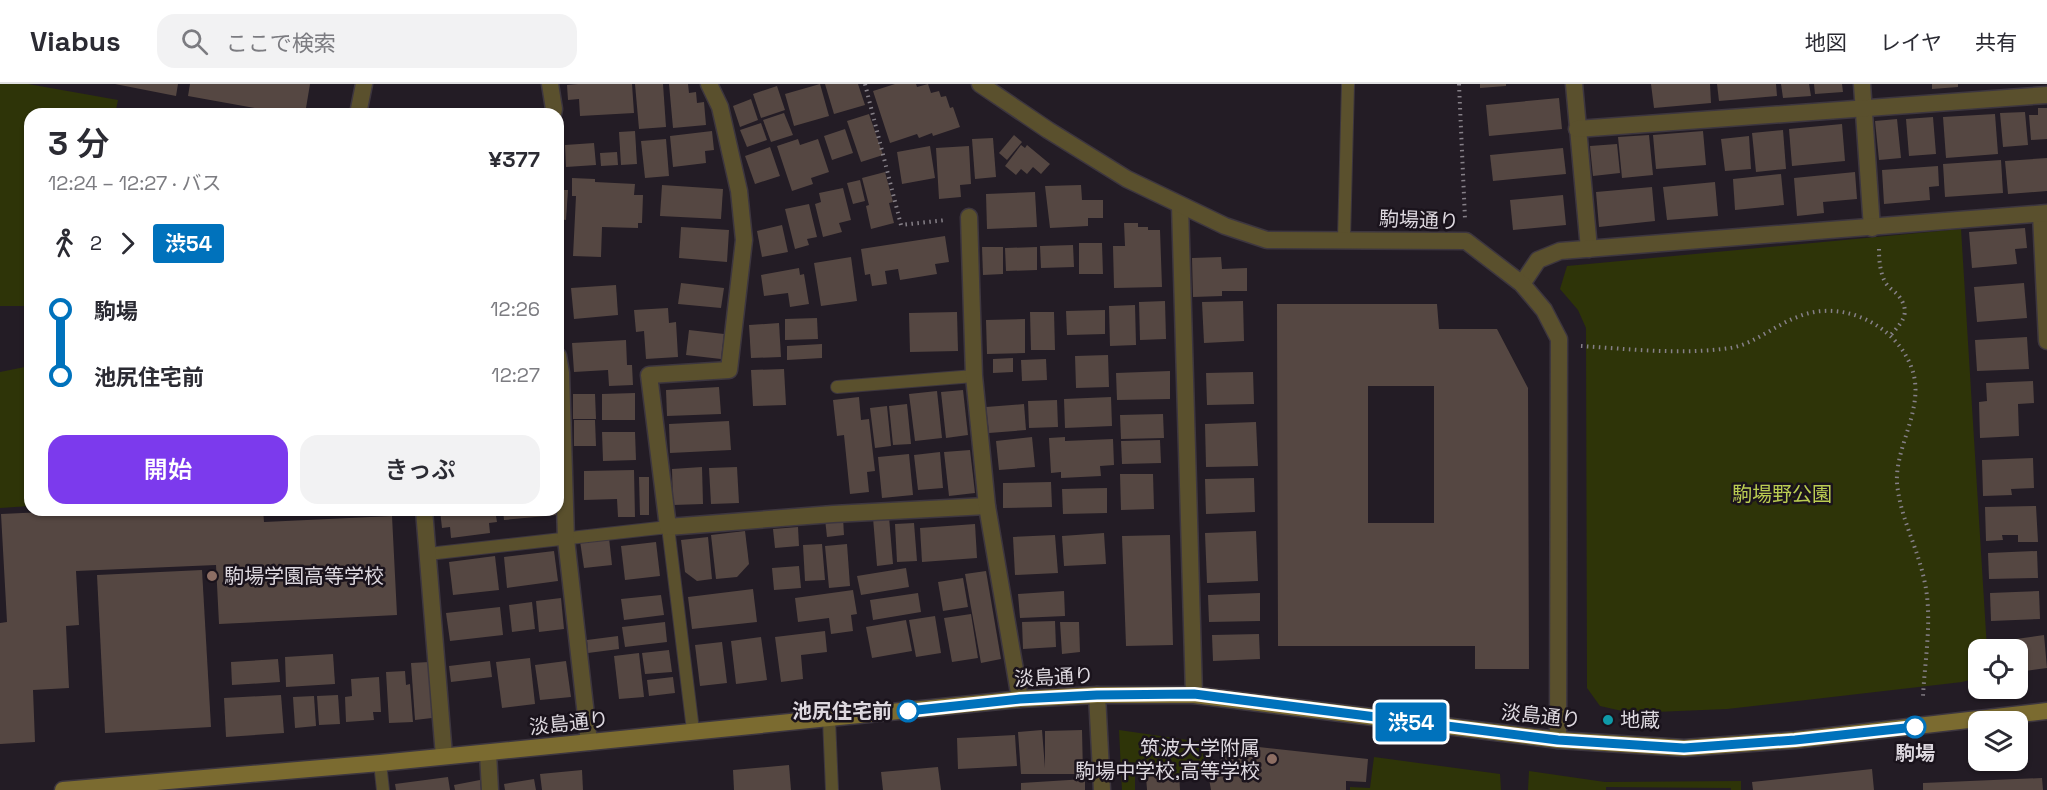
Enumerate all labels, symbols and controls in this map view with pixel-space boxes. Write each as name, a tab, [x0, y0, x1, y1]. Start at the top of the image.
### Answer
search box	[157, 14, 577, 68]
text: Viabus	[30, 23, 121, 59]
icon: search	[178, 25, 211, 58]
text: ここで検索	[226, 29, 336, 57]
text: 地図	[1805, 29, 1847, 56]
text: レイヤ	[1880, 29, 1942, 56]
text: 共有	[1975, 29, 2017, 56]
text: 3 分	[48, 123, 109, 165]
text: ¥377	[489, 145, 540, 173]
text: 12:24 – 12:27 · バス	[48, 170, 221, 196]
street label: 駒場通り	[1379, 206, 1459, 234]
icon: walk	[48, 227, 81, 260]
icon: forward	[111, 227, 144, 260]
text: 2	[90, 230, 102, 256]
text: 渋54	[165, 230, 212, 257]
text: 12:26	[490, 296, 540, 322]
text: 駒場	[94, 297, 138, 325]
text: 12:27	[491, 362, 540, 388]
text: 池尻住宅前	[94, 363, 204, 391]
button: 開始	[48, 435, 288, 504]
button: きっぷ	[300, 435, 540, 504]
park label: 駒場野公園	[1732, 481, 1832, 507]
place label: 駒場学園高等学校	[224, 563, 384, 589]
marker: 駒場学園高等学校	[205, 569, 219, 583]
map controls	[1968, 639, 2028, 771]
button: locate	[1968, 639, 2028, 699]
street label: 淡島通り	[1013, 662, 1095, 692]
place label: 池尻住宅前	[792, 698, 892, 724]
street label: 淡島通り	[1500, 699, 1582, 733]
marker: 池尻住宅前	[897, 700, 919, 722]
line badge: 渋54	[1376, 702, 1446, 742]
street label: 淡島通り	[528, 706, 610, 740]
place label: 地蔵	[1620, 707, 1660, 733]
text: 渋54	[1388, 709, 1434, 736]
button: layers	[1968, 711, 2028, 771]
marker: 地蔵	[1601, 713, 1615, 727]
marker: 駒場	[1904, 716, 1926, 738]
place label: 筑波大学附属 駒場中学校,高等学校	[1075, 735, 1260, 784]
place label: 駒場	[1895, 740, 1935, 766]
marker: 筑波大学附属 駒場中学校,高等学校	[1265, 752, 1279, 766]

